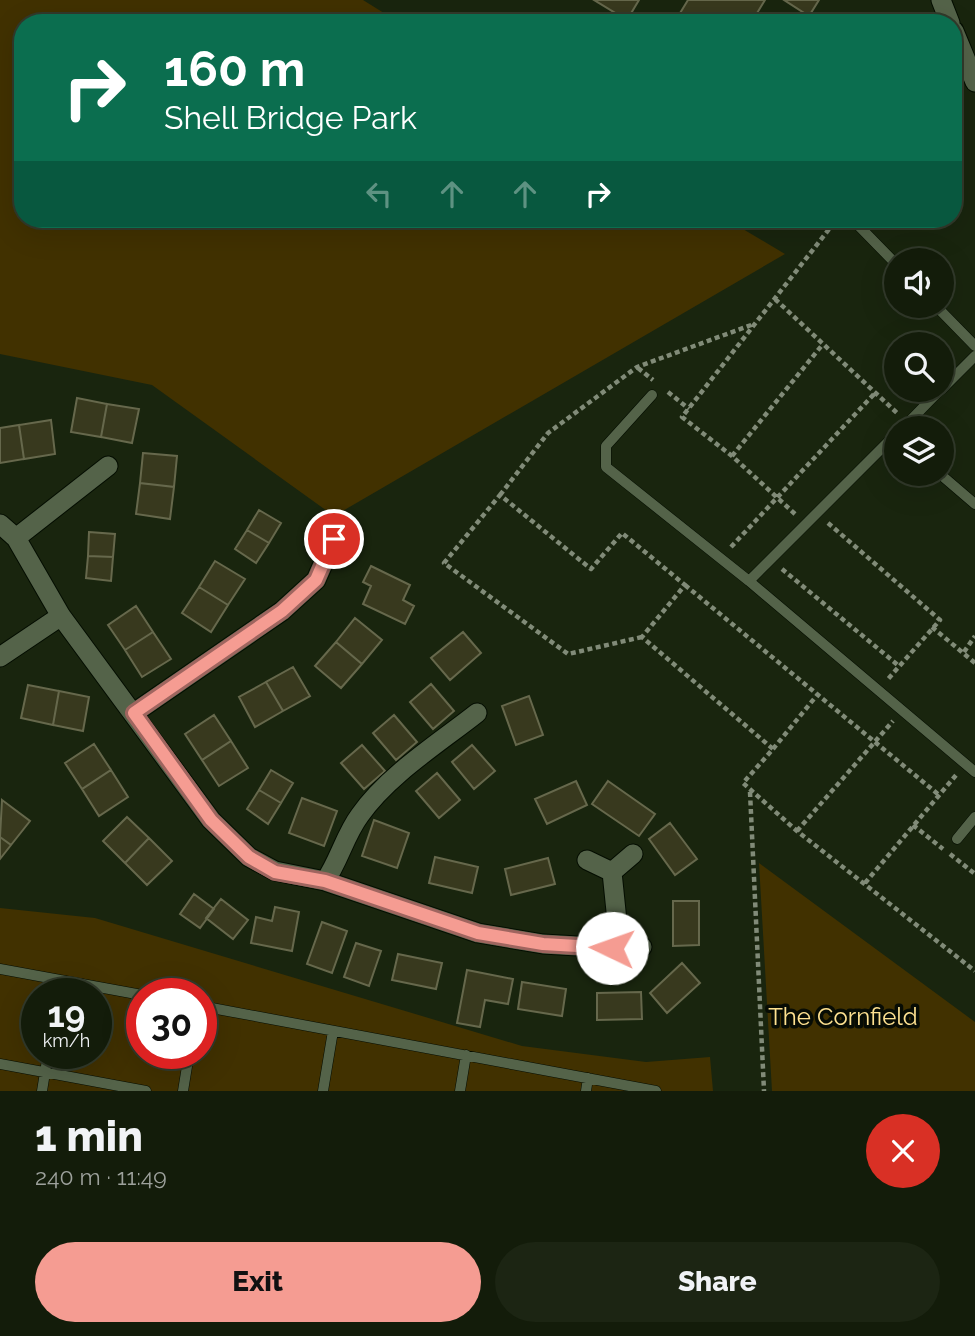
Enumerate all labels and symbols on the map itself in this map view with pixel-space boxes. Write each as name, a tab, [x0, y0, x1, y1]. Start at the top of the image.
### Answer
pin	[304, 509, 364, 569]
position arrow	[575, 911, 649, 985]
speed limit sign: 30	[126, 978, 217, 1069]
park label: The Cornfield	[768, 1002, 918, 1031]

